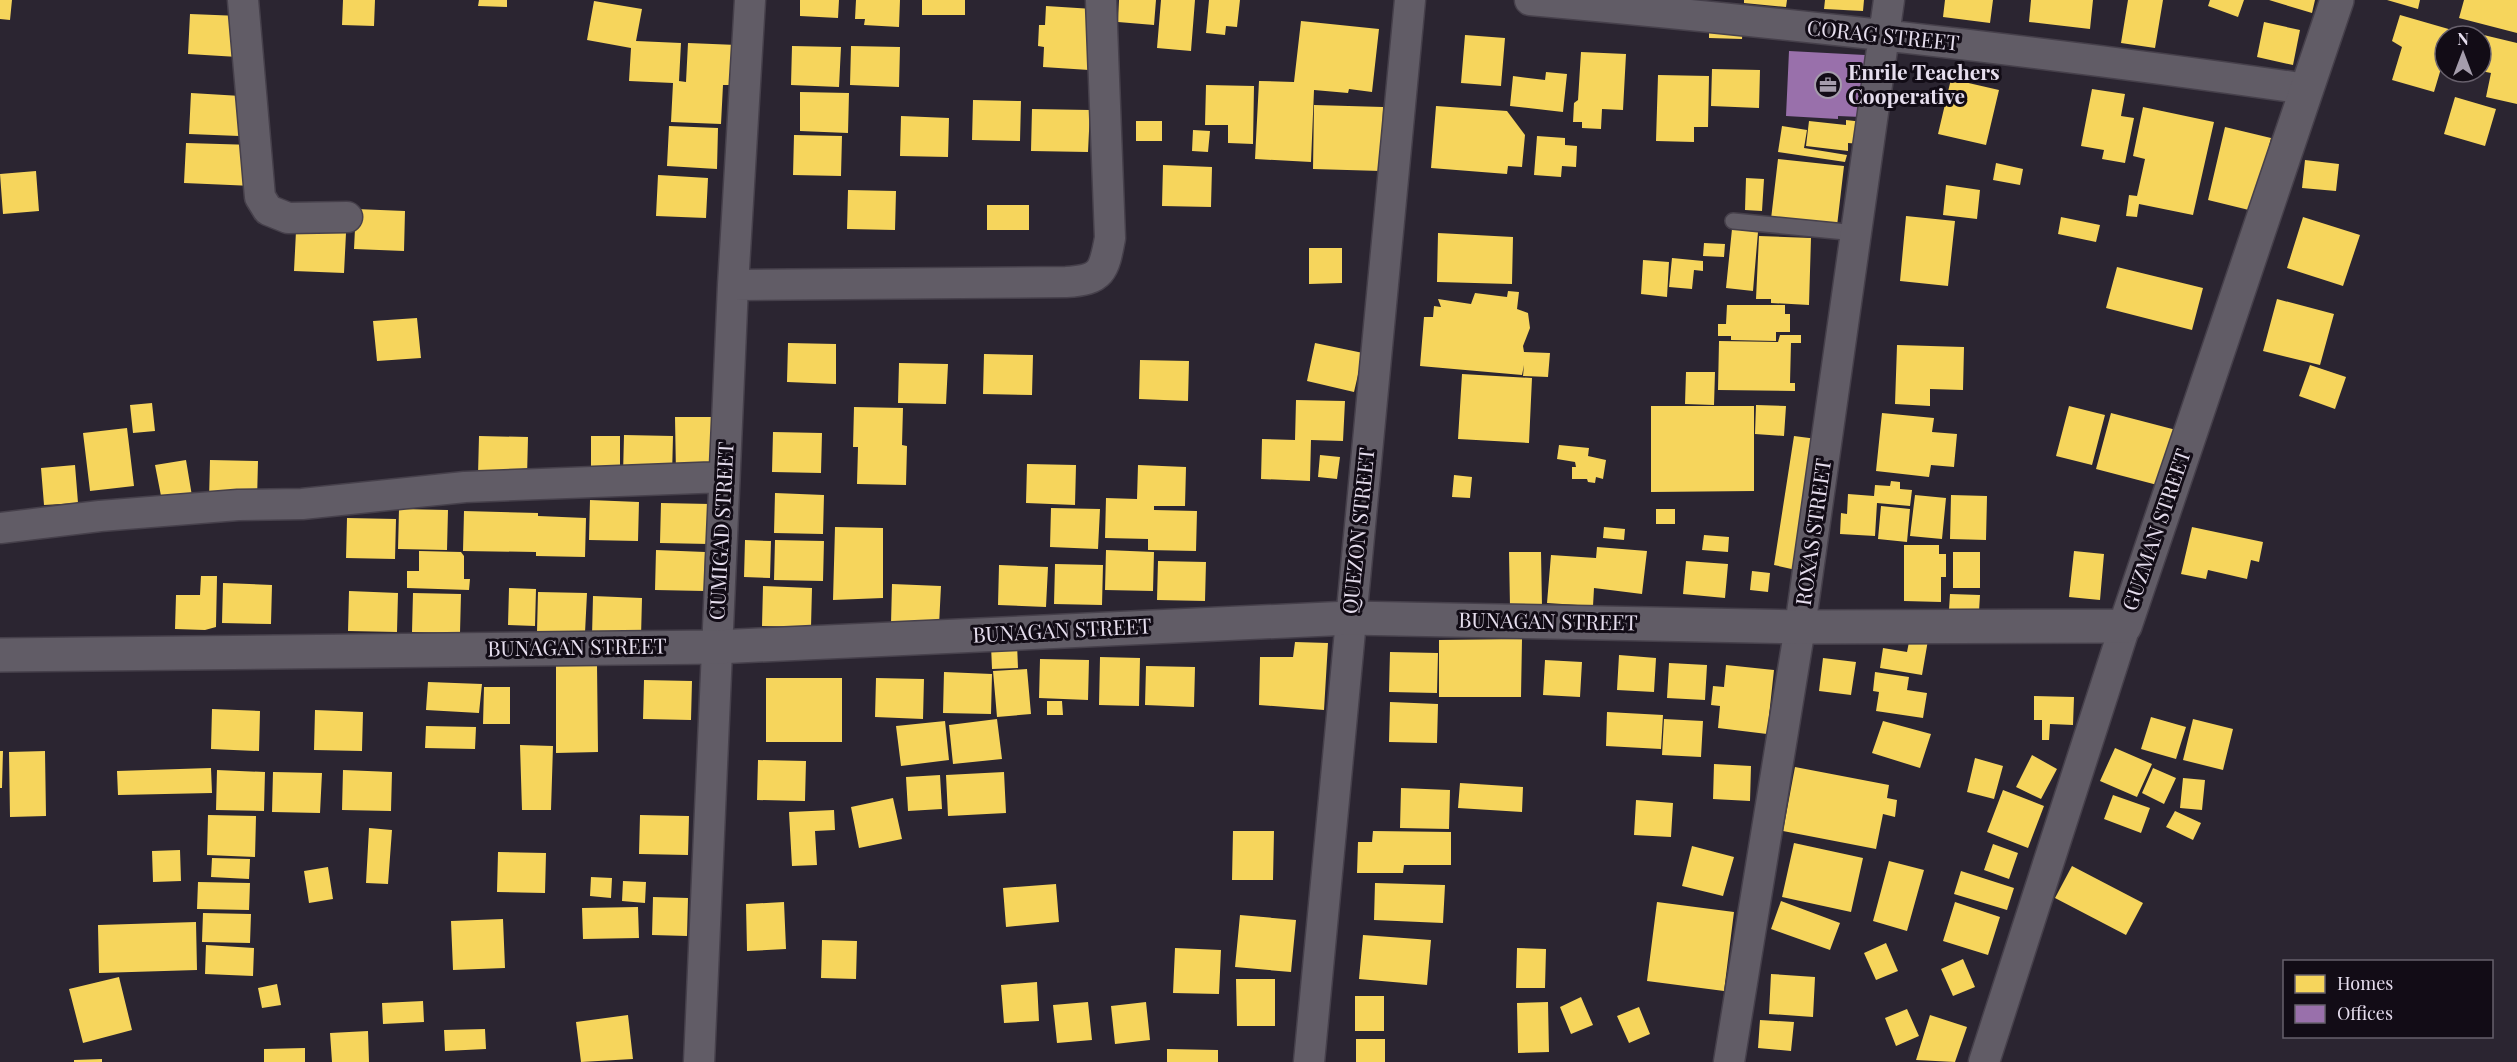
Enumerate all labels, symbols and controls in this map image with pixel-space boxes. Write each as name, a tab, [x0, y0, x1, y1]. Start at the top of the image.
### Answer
street label: CORAG STREET	[1806, 12, 1961, 56]
north arrow	[2433, 24, 2493, 84]
text: N	[2457, 28, 2469, 49]
place label: Enrile Teachers Cooperative	[1848, 57, 2000, 109]
office icon: Enrile Teachers Cooperative	[1813, 70, 1843, 100]
street label: CUMIGAD STREET	[701, 441, 739, 621]
street label: GUZMAN STREET	[2114, 445, 2196, 614]
street label: QUEZON STREET	[1334, 446, 1380, 615]
street label: ROXAS STREET	[1788, 456, 1836, 607]
street label: BUNAGAN STREET	[1458, 604, 1638, 636]
street label: BUNAGAN STREET	[972, 610, 1152, 648]
street label: BUNAGAN STREET	[487, 630, 667, 662]
legend	[2283, 960, 2493, 1038]
text: Homes	[2337, 971, 2393, 995]
text: Offices	[2337, 1001, 2393, 1025]

